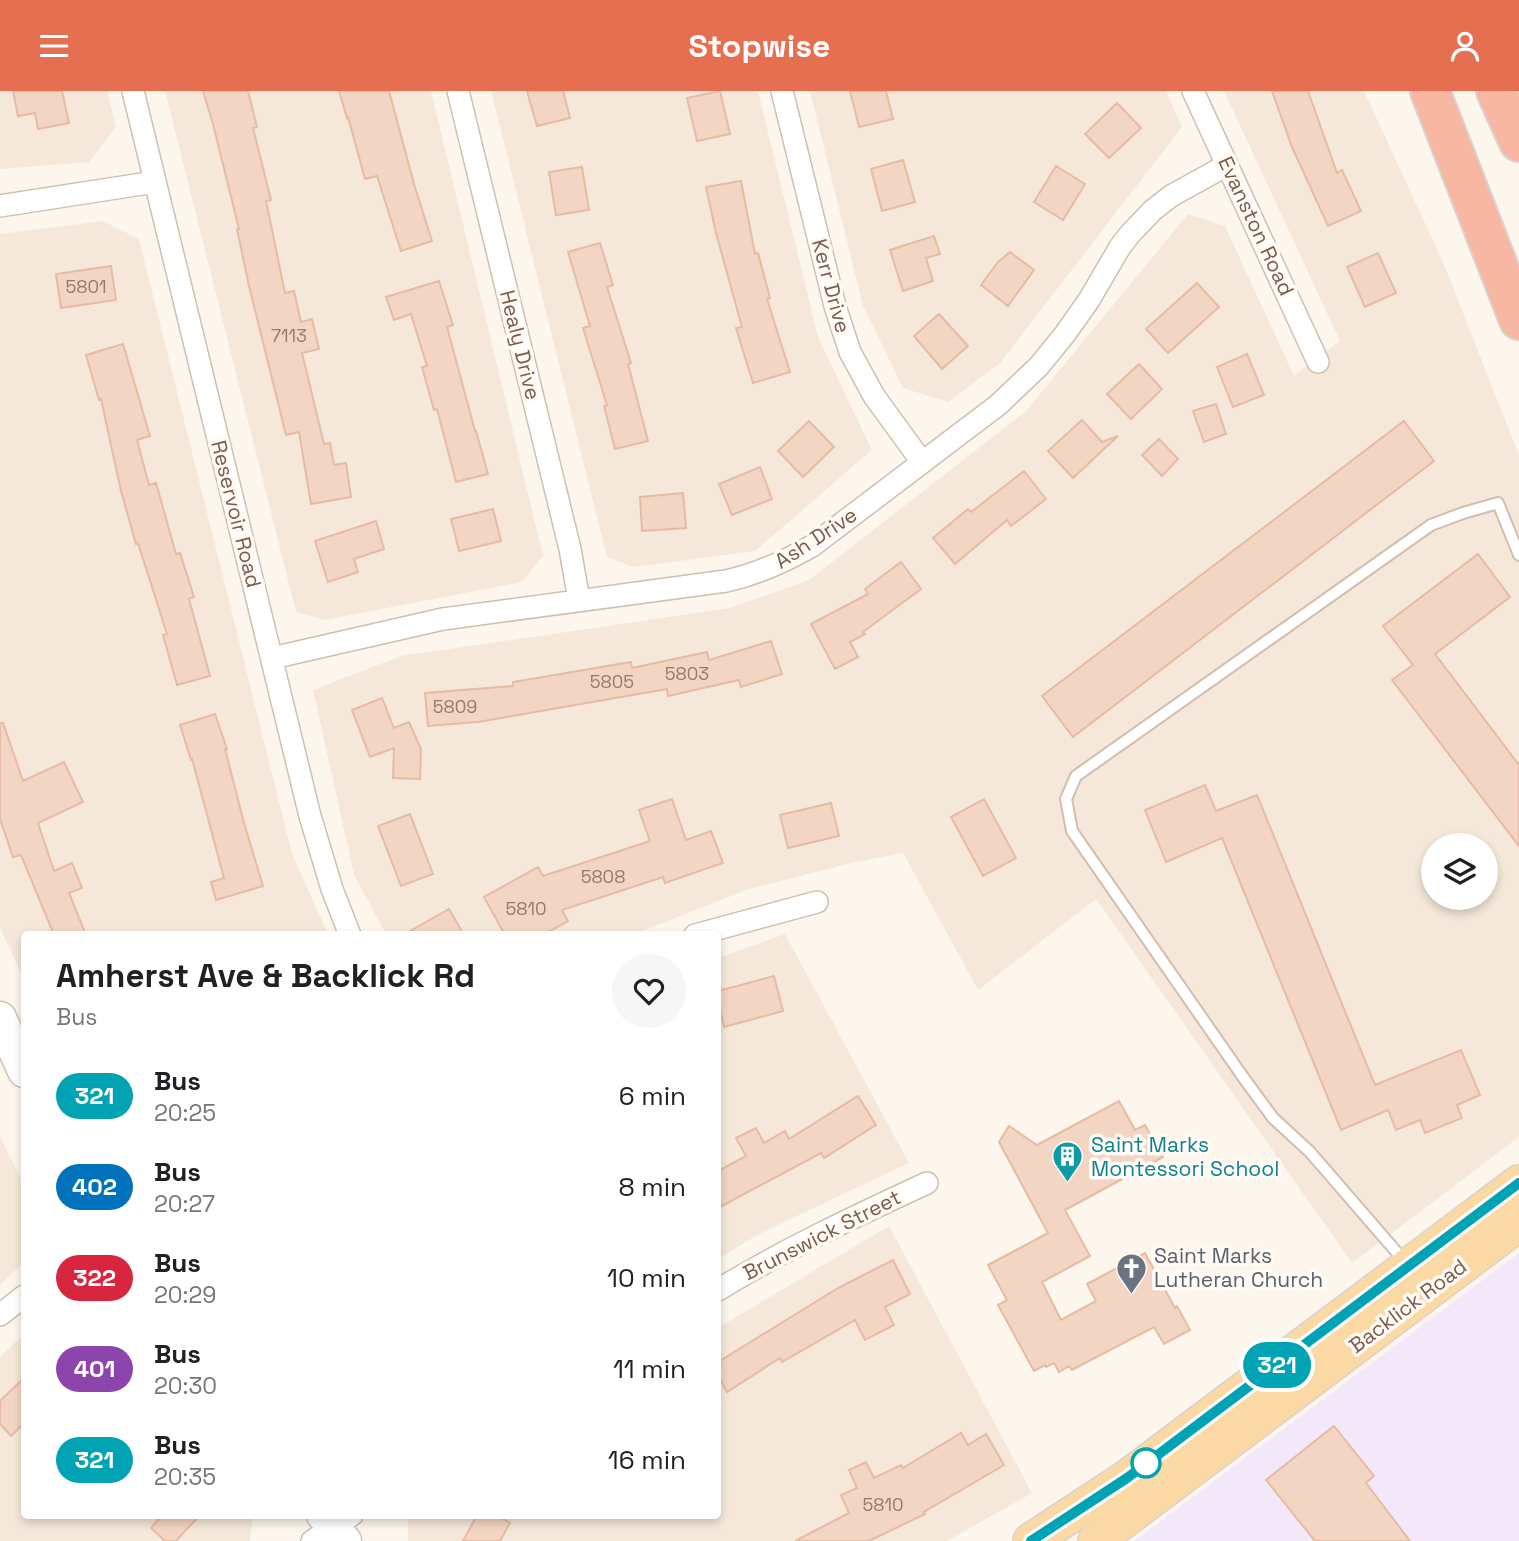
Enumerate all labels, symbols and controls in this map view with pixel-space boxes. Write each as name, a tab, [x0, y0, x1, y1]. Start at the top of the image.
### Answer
text: Stopwise	[688, 26, 831, 66]
icon: menu	[35, 27, 73, 65]
icon: person	[1446, 27, 1484, 65]
street label: Evanston Road	[1212, 152, 1301, 300]
street label: Kerr Drive	[806, 236, 857, 336]
house number: 5801	[65, 275, 107, 298]
street label: Healy Drive	[494, 287, 547, 402]
house number: 7113	[271, 324, 307, 347]
street label: Reservoir Road	[205, 437, 268, 590]
street label: Ash Drive	[769, 501, 862, 574]
house number: 5803	[665, 662, 709, 685]
house number: 5805	[590, 670, 634, 693]
house number: 5809	[433, 695, 477, 718]
map controls	[1421, 833, 1498, 910]
button: layers	[1421, 833, 1498, 910]
house number: 5808	[581, 865, 625, 888]
house number: 5810	[505, 897, 547, 920]
button: heart	[612, 954, 686, 1028]
text: Amherst Ave & Backlick Rd	[56, 955, 475, 997]
text: Bus	[56, 1002, 97, 1032]
text: Bus	[154, 1064, 201, 1098]
text: 6 min	[619, 1079, 686, 1113]
text: 321	[75, 1080, 114, 1111]
text: 20:25	[154, 1098, 216, 1128]
place label: Saint Marks Montessori School	[1091, 1131, 1279, 1182]
building icon: Saint Marks Montessori School	[1051, 1140, 1085, 1184]
text: Bus	[154, 1155, 201, 1189]
text: 8 min	[618, 1170, 686, 1204]
text: 402	[72, 1171, 117, 1202]
street label: Brunswick Street	[738, 1183, 905, 1286]
text: 20:27	[154, 1189, 215, 1219]
place label: Saint Marks Lutheran Church	[1154, 1242, 1323, 1293]
text: Bus	[154, 1246, 201, 1280]
church icon: Saint Marks Lutheran Church	[1114, 1251, 1148, 1295]
street label: Backlick Road	[1343, 1253, 1472, 1359]
text: 10 min	[607, 1261, 686, 1295]
text: 322	[73, 1262, 116, 1293]
text: 20:29	[154, 1280, 216, 1310]
text: Bus	[154, 1337, 201, 1371]
line badge: 321	[1237, 1342, 1317, 1388]
text: 321	[1257, 1349, 1297, 1380]
text: 11 min	[613, 1352, 686, 1386]
text: 401	[74, 1353, 115, 1384]
text: 20:30	[154, 1371, 217, 1401]
text: Bus	[154, 1428, 201, 1462]
text: 16 min	[608, 1443, 686, 1477]
text: 321	[75, 1444, 114, 1475]
unlabelled marker	[1131, 1448, 1161, 1478]
text: 20:35	[154, 1462, 216, 1492]
house number: 5810	[862, 1493, 904, 1516]

